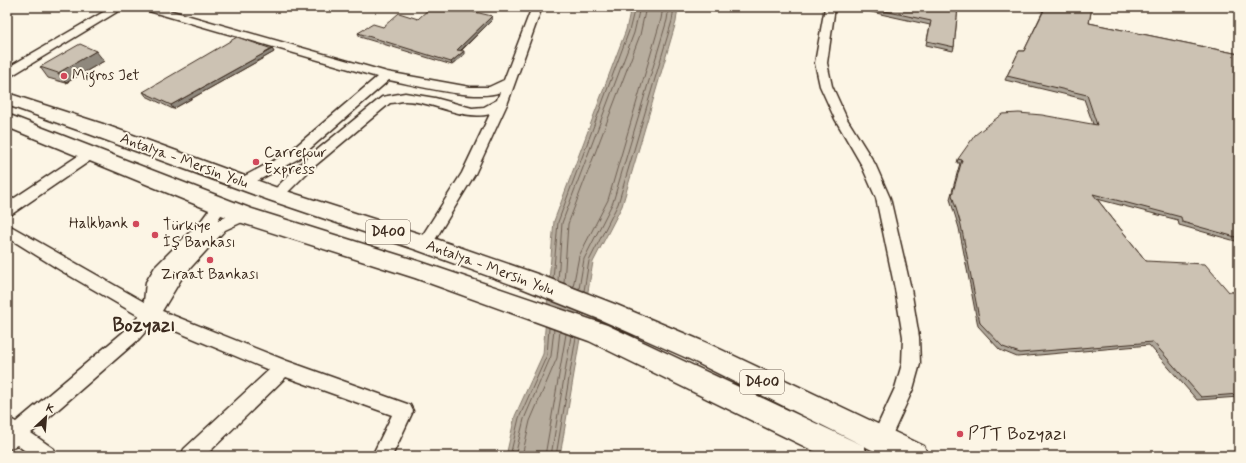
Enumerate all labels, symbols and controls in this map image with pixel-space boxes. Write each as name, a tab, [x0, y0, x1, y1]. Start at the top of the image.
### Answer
place label: Migros Jet	[72, 66, 140, 87]
marker: Migros Jet	[59, 71, 69, 81]
street label: Antalya - Mersin Yolu	[117, 129, 251, 194]
place label: Carrefour Express	[264, 143, 327, 180]
marker: Carrefour Express	[251, 157, 261, 167]
place label: Halkbank	[69, 214, 128, 234]
place label: Türkiye İş Bankası	[163, 216, 236, 253]
marker: Halkbank	[131, 219, 141, 229]
road number: D400	[366, 220, 410, 244]
marker: Türkiye İş Bankası	[150, 230, 160, 240]
street label: Antalya - Mersin Yolu	[423, 236, 557, 301]
marker: Ziraat Bankası	[205, 255, 215, 265]
place label: Ziraat Bankası	[161, 265, 259, 285]
district label: Bozyazı	[112, 313, 176, 338]
road number: D400	[740, 370, 784, 394]
north arrow	[26, 397, 66, 437]
text: K	[43, 401, 57, 417]
place label: PTT Bozyazı	[968, 422, 1067, 446]
marker: PTT Bozyazı	[955, 429, 965, 439]

